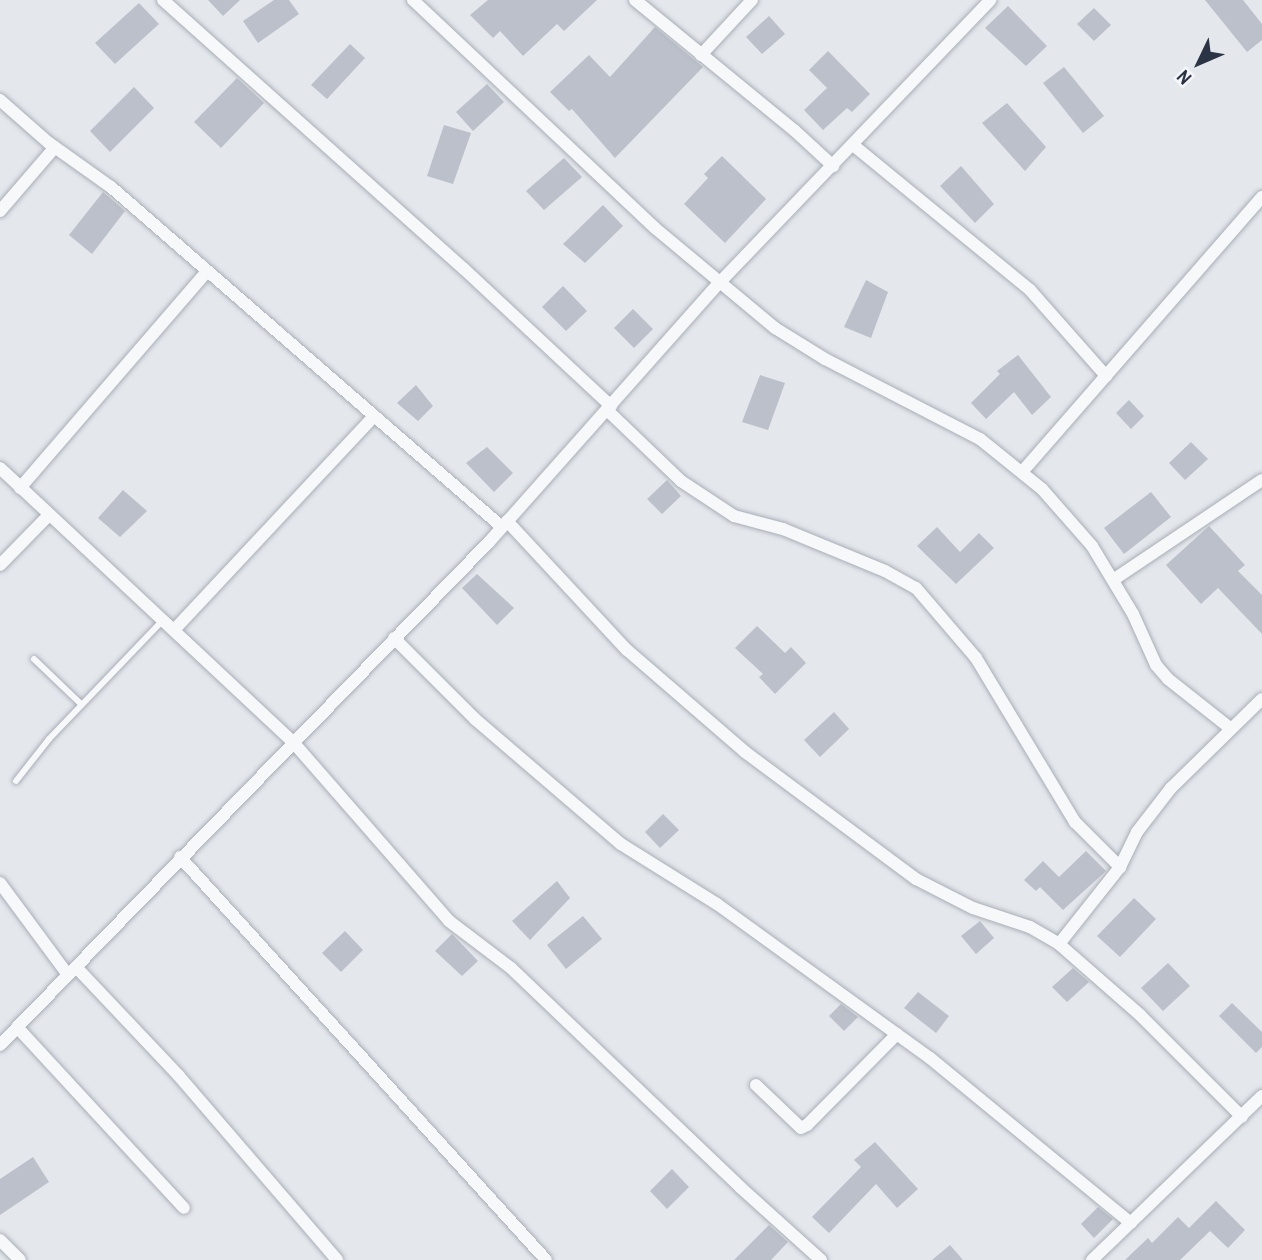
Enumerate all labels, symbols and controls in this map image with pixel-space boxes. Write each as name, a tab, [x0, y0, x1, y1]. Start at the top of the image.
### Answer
north arrow	[1164, 28, 1234, 98]
text: N	[1171, 65, 1197, 91]

